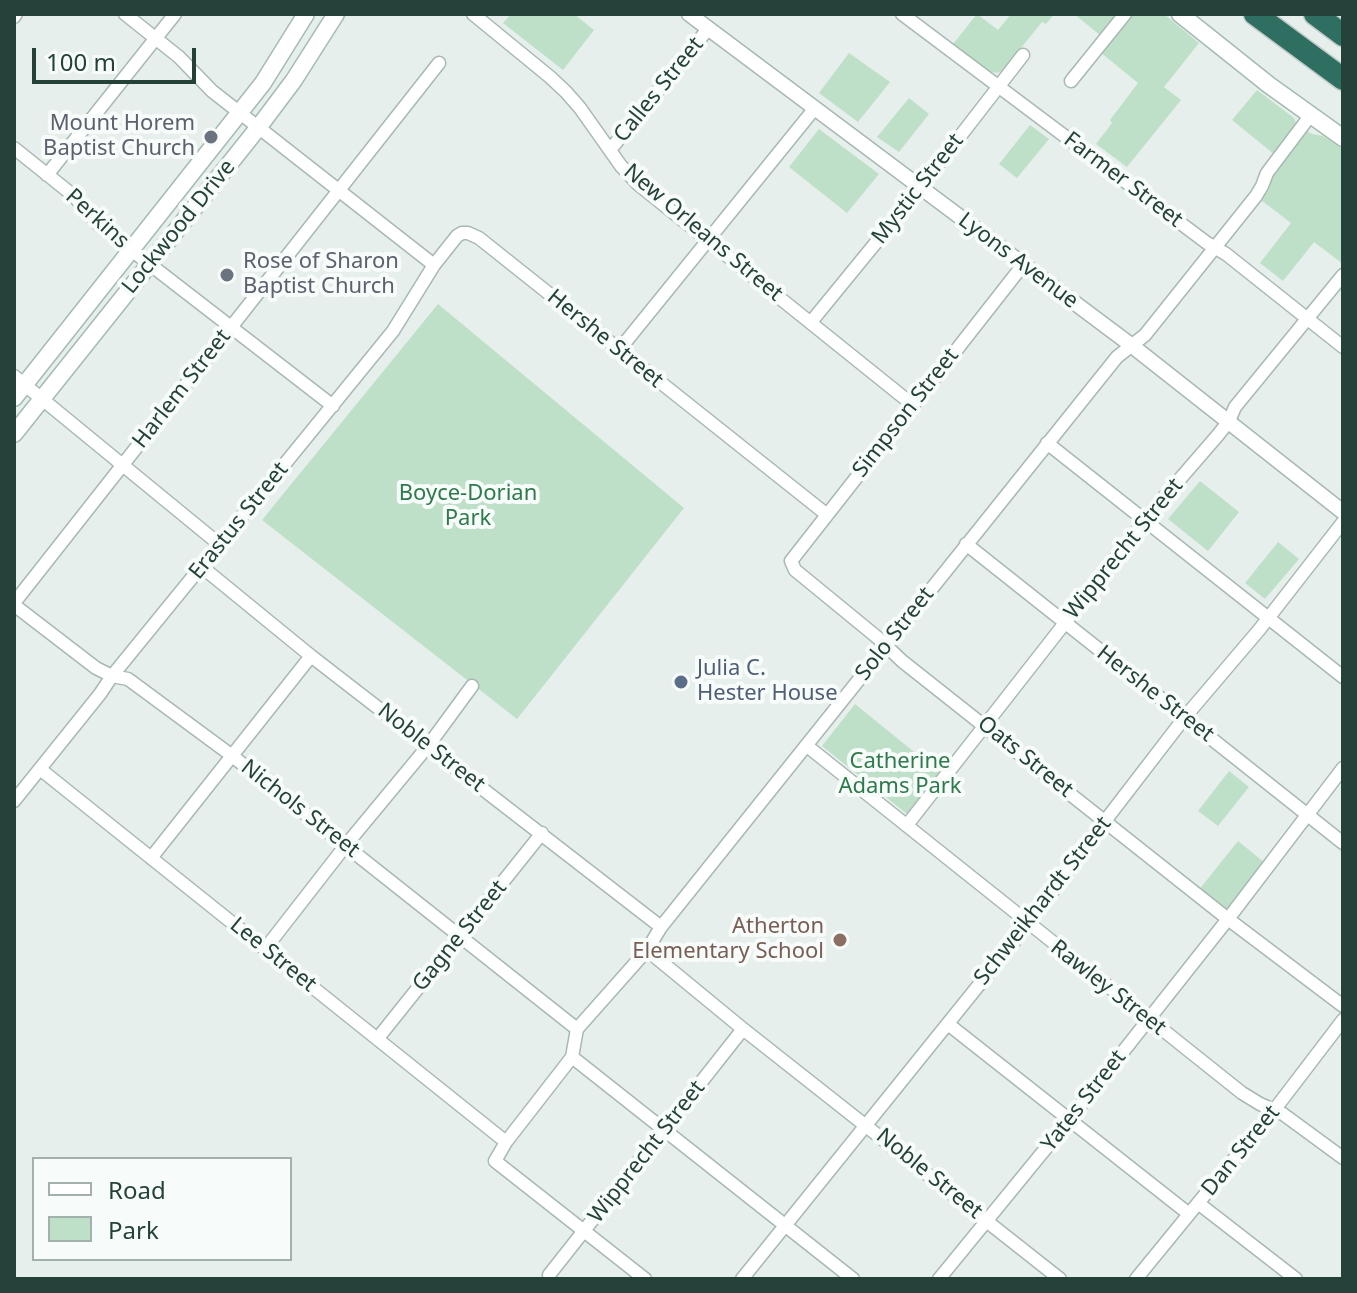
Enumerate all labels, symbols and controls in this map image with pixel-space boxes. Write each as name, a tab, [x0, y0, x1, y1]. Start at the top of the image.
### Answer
scale bar	[36, 32, 200, 82]
street label: Calles Street	[609, 32, 709, 148]
text: 100 m	[46, 45, 116, 78]
place label: Mount Horem Baptist Church	[43, 111, 195, 162]
street label: Farmer Street	[1058, 127, 1188, 233]
marker: Mount Horem Baptist Church	[202, 128, 220, 146]
street label: Mystic Street	[867, 128, 969, 250]
street label: Lockwood Drive	[117, 155, 241, 299]
street label: New Orleans Street	[618, 159, 788, 307]
street label: Perkins	[60, 184, 134, 254]
street label: Lyons Avenue	[953, 207, 1083, 315]
place label: Rose of Sharon Baptist Church	[243, 249, 399, 300]
marker: Rose of Sharon Baptist Church	[218, 266, 236, 284]
street label: Hershe Street	[542, 284, 668, 394]
street label: Harlem Street	[127, 324, 237, 454]
street label: Simpson Street	[847, 343, 965, 483]
street label: Erastus Street	[184, 457, 294, 585]
street label: Wipprecht Street	[1059, 473, 1189, 625]
park label: Boyce-Dorian Park	[399, 481, 537, 532]
street label: Solo Street	[850, 582, 940, 686]
street label: Hershe Street	[1091, 640, 1219, 748]
place label: Julia C. Hester House	[697, 656, 838, 708]
marker: Julia C. Hester House	[672, 673, 690, 691]
street label: Noble Street	[372, 698, 490, 798]
street label: Oats Street	[972, 711, 1078, 803]
park label: Catherine Adams Park	[838, 749, 962, 800]
street label: Nichols Street	[235, 755, 365, 863]
street label: Schweikhardt Street	[969, 811, 1117, 991]
street label: Gagne Street	[407, 875, 513, 997]
street label: Lee Street	[224, 912, 322, 998]
place label: Atherton Elementary School	[632, 914, 824, 966]
marker: Atherton Elementary School	[831, 931, 849, 949]
street label: Rawley Street	[1045, 935, 1171, 1041]
street label: Yates Street	[1036, 1045, 1132, 1157]
street label: Wipprecht Street	[583, 1076, 711, 1228]
street label: Dan Street	[1196, 1100, 1286, 1202]
street label: Noble Street	[871, 1123, 987, 1225]
legend	[32, 1157, 292, 1261]
text: Road	[108, 1173, 166, 1206]
text: Park	[108, 1213, 159, 1246]

